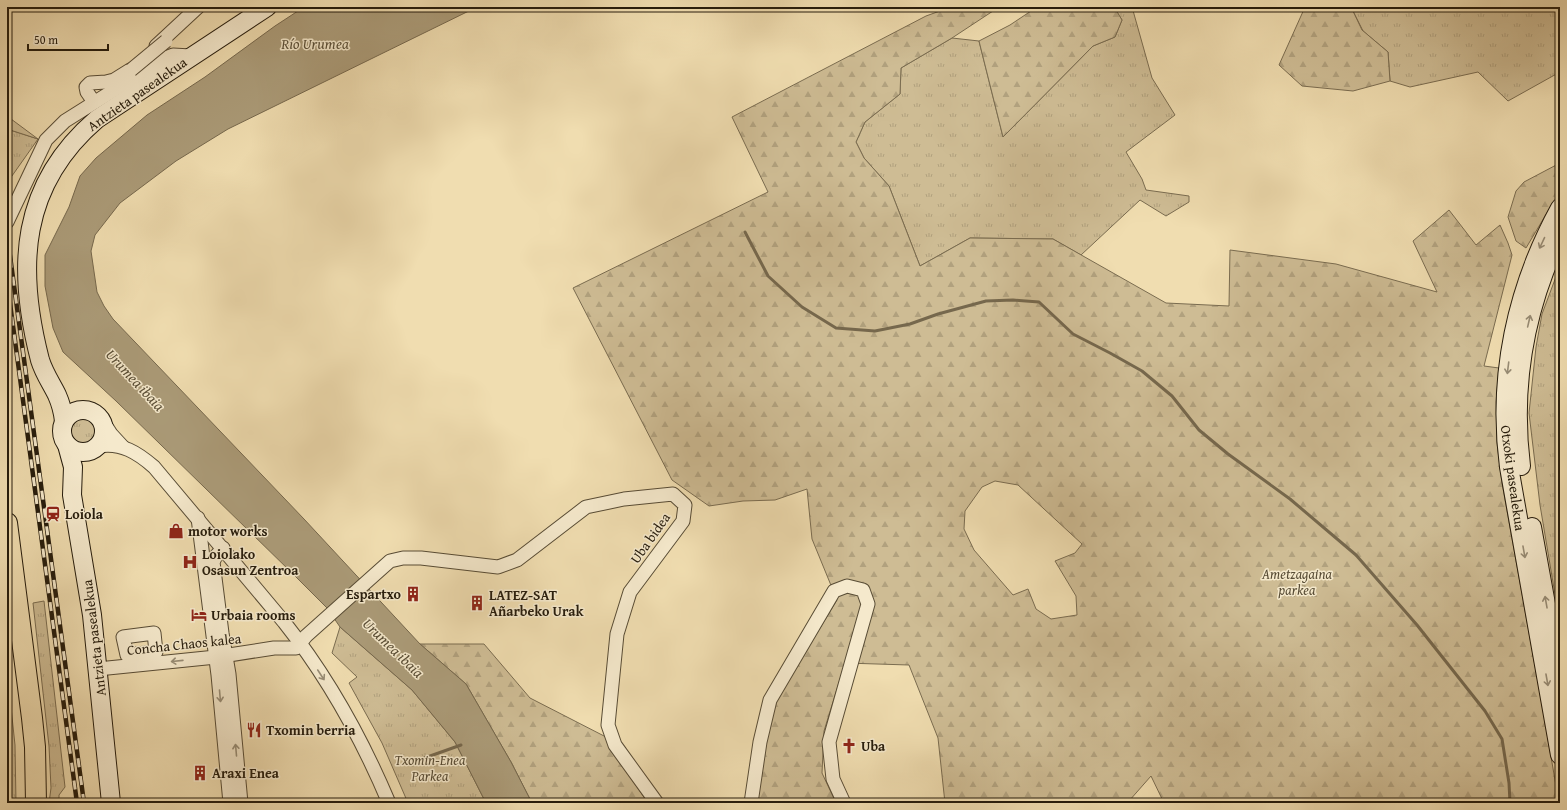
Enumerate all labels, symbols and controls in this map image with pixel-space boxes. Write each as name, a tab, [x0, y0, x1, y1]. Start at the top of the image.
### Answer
scale bar	[28, 26, 108, 52]
text: 50 m	[34, 31, 58, 48]
water label: Río Urumea	[280, 33, 349, 54]
street label: Antzieta pasealekua	[83, 52, 191, 136]
one-way arrow	[1538, 237, 1545, 249]
one-way arrow	[1525, 315, 1533, 328]
water label: Urumea ibaia	[101, 344, 170, 415]
one-way arrow	[1504, 361, 1512, 374]
street label: Otxoki pasealekua	[1496, 424, 1530, 532]
place label: Loiola	[65, 504, 104, 524]
station icon: Loiola	[44, 505, 62, 523]
street label: Uba bidea	[625, 508, 675, 567]
place label: motor works	[188, 521, 267, 541]
shop icon: motor works	[167, 522, 185, 540]
place label: Loiolako Osasun Zentroa	[202, 544, 299, 580]
one-way arrow	[1520, 545, 1528, 558]
hospital icon: Loiolako Osasun Zentroa	[181, 553, 199, 571]
park label: Ametzagaina parkea	[1261, 564, 1333, 600]
street label: Antzieta pasealekua	[77, 578, 111, 697]
place label: Espartxo	[346, 584, 402, 604]
building icon: Espartxo	[404, 585, 422, 603]
place label: LATEZ-SAT Añarbeko Urak	[489, 585, 584, 621]
building icon: LATEZ-SAT Añarbeko Urak	[468, 594, 486, 612]
one-way arrow	[1541, 595, 1549, 608]
place label: Urbaia rooms	[211, 605, 295, 625]
hotel icon: Urbaia rooms	[190, 606, 208, 624]
water label: Urumea ibaia	[358, 613, 429, 682]
street label: Concha Chaos kalea	[126, 628, 243, 660]
one-way arrow	[171, 657, 184, 665]
one-way arrow	[317, 669, 325, 680]
one-way arrow	[1543, 673, 1551, 686]
one-way arrow	[216, 689, 223, 702]
place label: Txomin berria	[266, 720, 356, 740]
restaurant icon: Txomin berria	[245, 721, 263, 739]
place label: Uba	[861, 736, 886, 756]
church icon: Uba	[840, 737, 858, 755]
one-way arrow	[232, 744, 240, 757]
park label: Txomin-Enea Parkea	[395, 750, 466, 786]
place label: Araxi Enea	[212, 763, 280, 783]
building icon: Araxi Enea	[191, 764, 209, 782]

